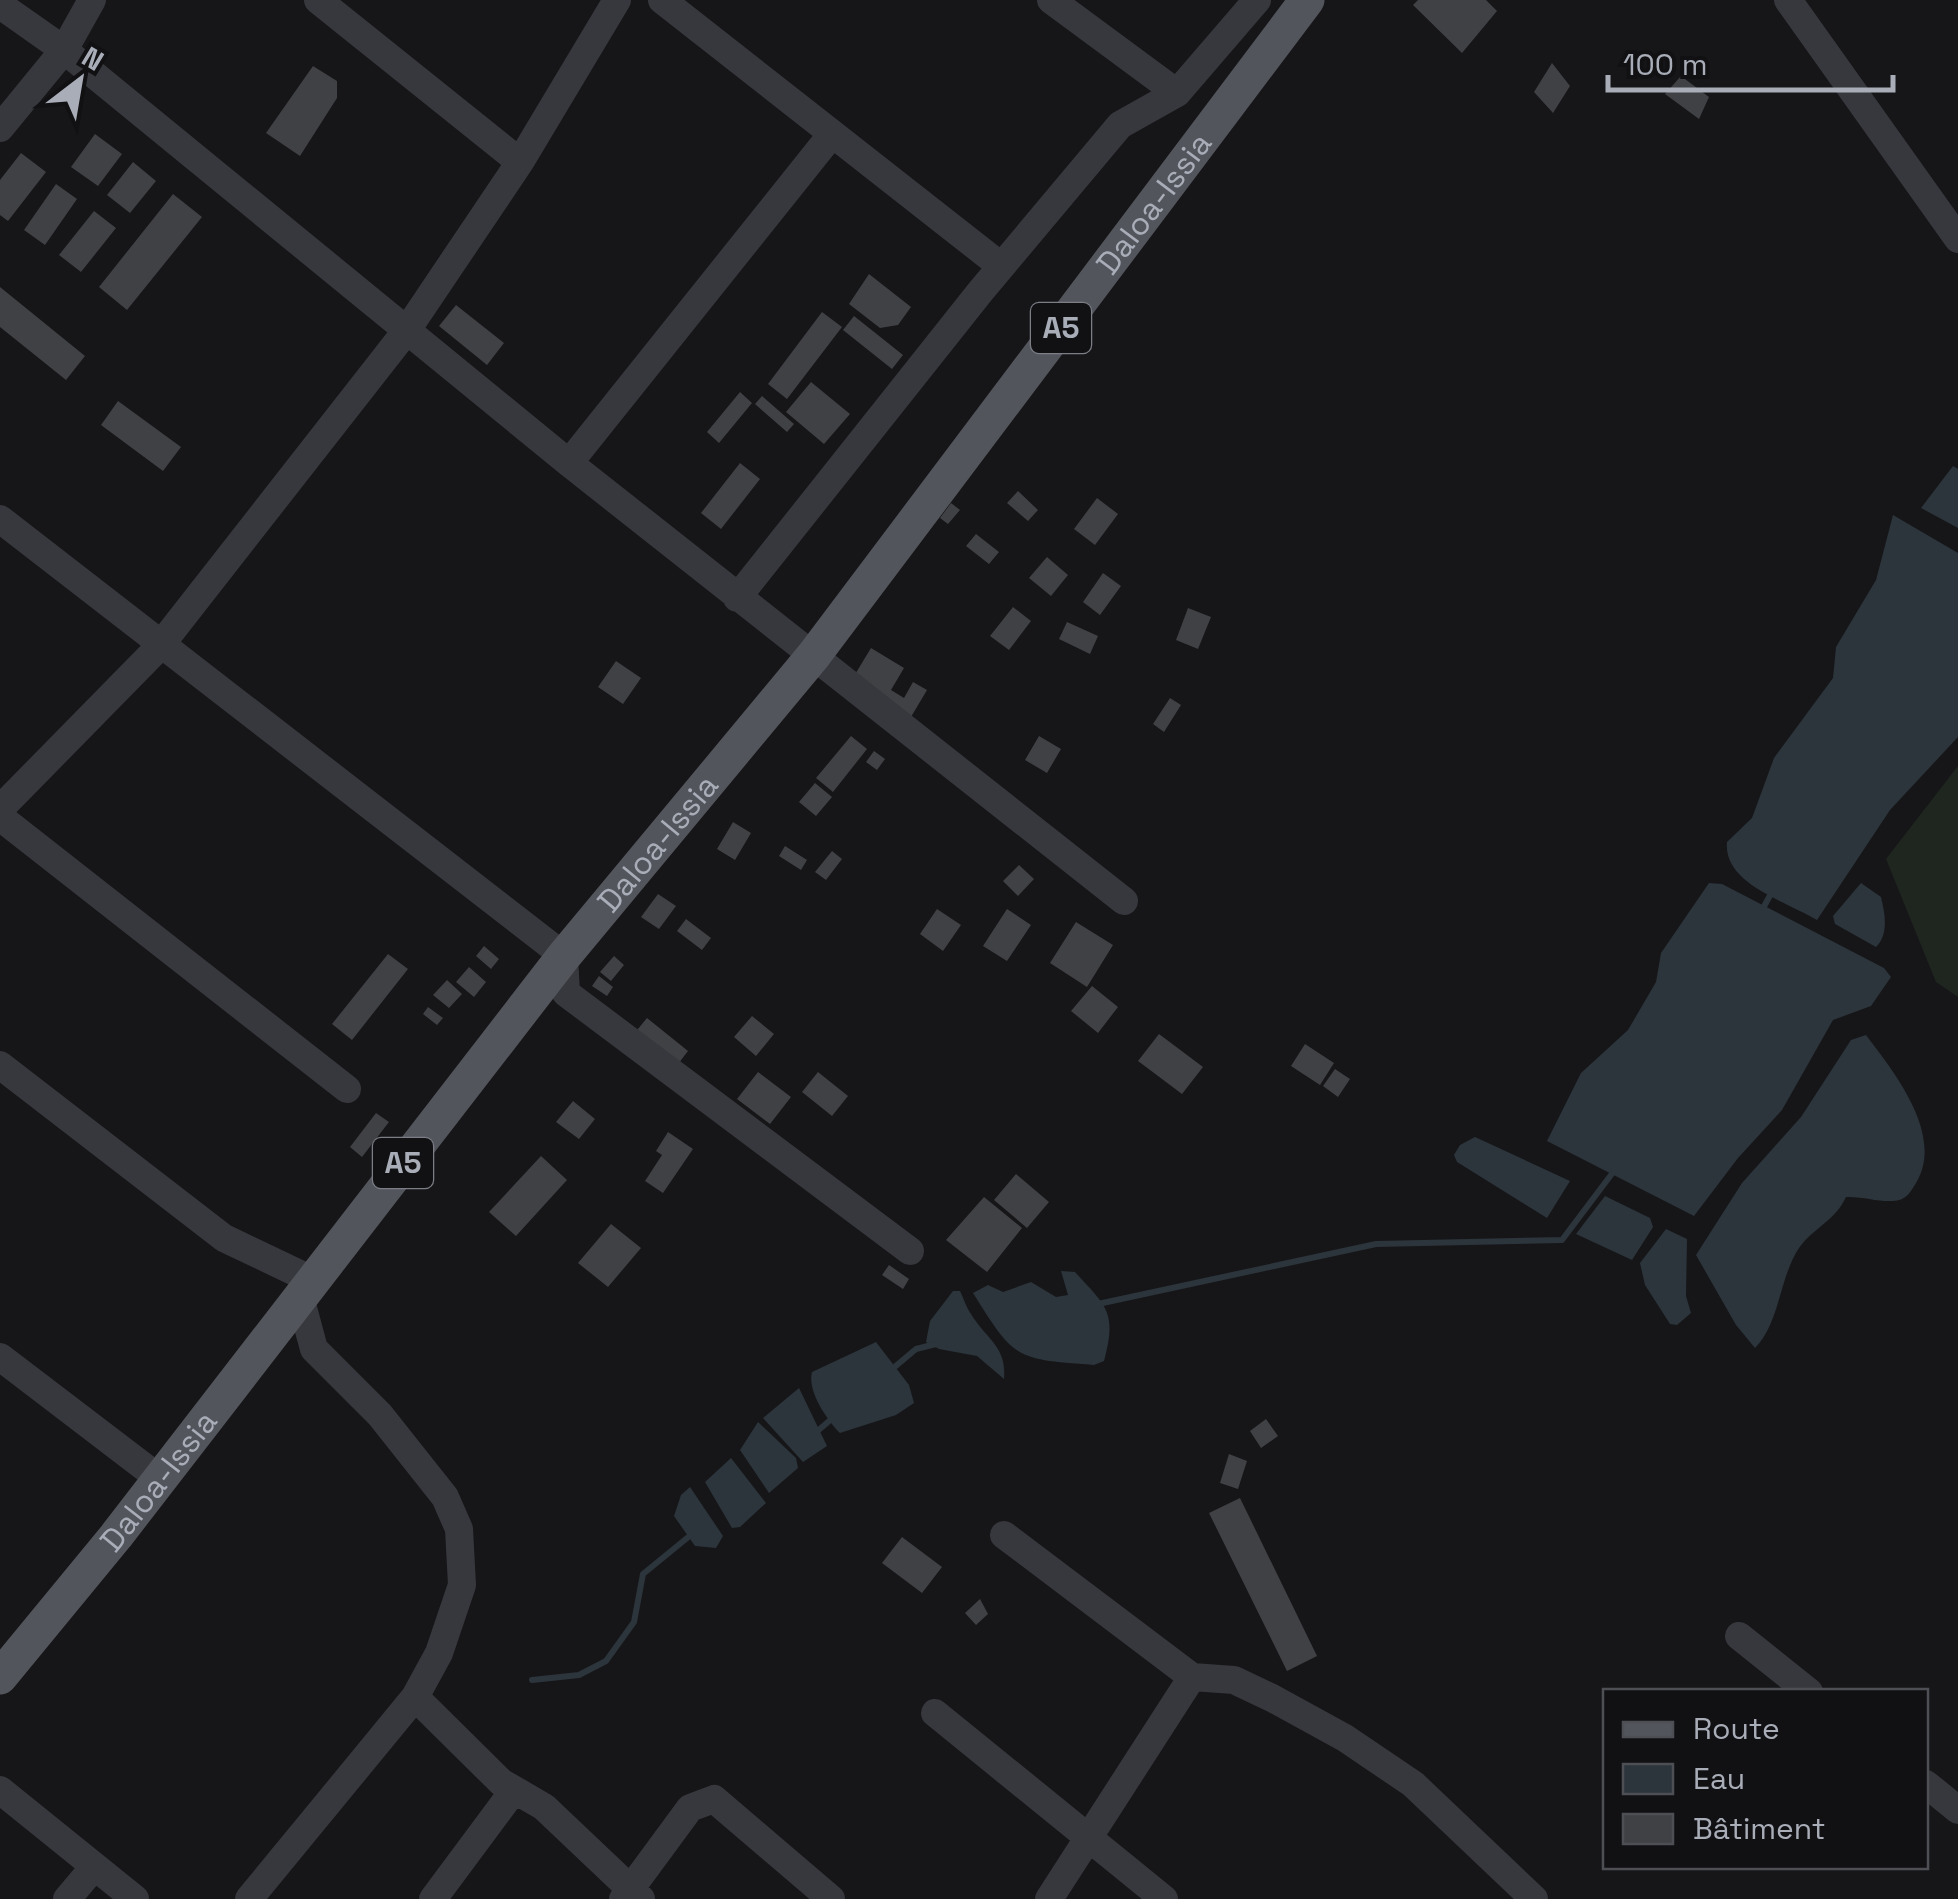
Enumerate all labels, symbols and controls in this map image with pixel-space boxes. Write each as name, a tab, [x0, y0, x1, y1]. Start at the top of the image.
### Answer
north arrow	[30, 30, 130, 130]
scale bar	[1608, 30, 1893, 92]
text: N	[76, 38, 110, 79]
text: 100 m	[1623, 45, 1708, 84]
street label: Daloa-Issia	[1088, 124, 1220, 282]
road number: A5	[1031, 303, 1091, 353]
street label: Daloa-Issia	[589, 766, 727, 921]
road number: A5	[373, 1138, 433, 1188]
street label: Daloa-Issia	[91, 1402, 226, 1560]
legend	[1603, 1689, 1928, 1869]
text: Route	[1693, 1709, 1780, 1748]
text: Eau	[1693, 1759, 1745, 1798]
text: Bâtiment	[1693, 1809, 1826, 1848]

